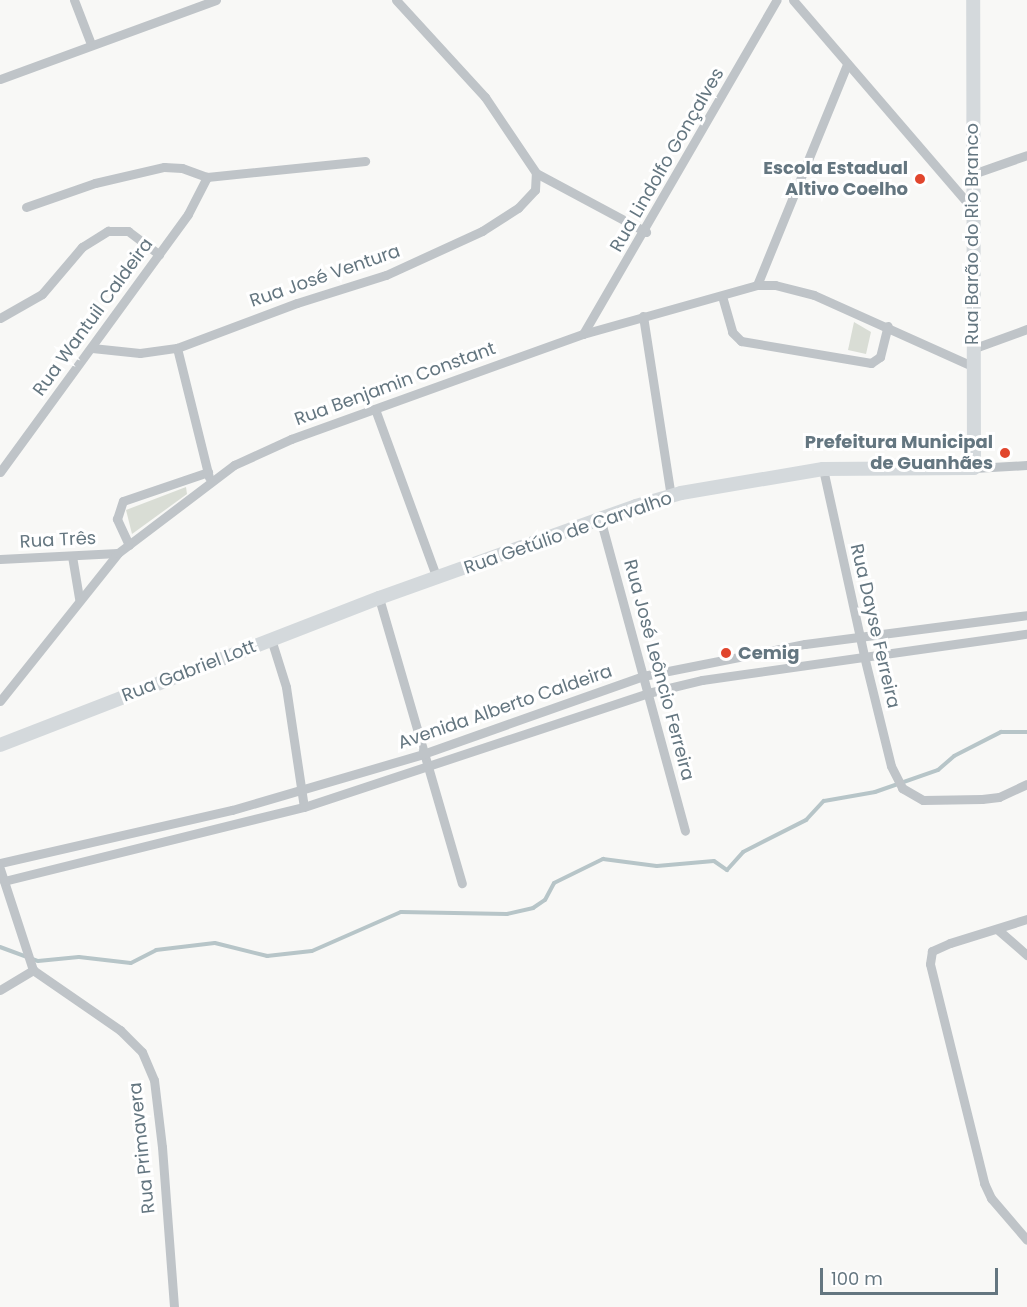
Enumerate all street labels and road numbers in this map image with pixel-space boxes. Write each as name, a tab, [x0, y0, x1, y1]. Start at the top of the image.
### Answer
street label: Rua Lindolfo Gonçalves	[605, 64, 729, 256]
street label: Rua Barão do Rio Branco	[961, 123, 983, 345]
street label: Rua Wantuil Caldeira	[29, 234, 157, 400]
street label: Rua José Ventura	[247, 240, 403, 312]
street label: Rua Benjamin Constant	[292, 338, 498, 430]
street label: Rua Getúlio de Carvalho	[461, 487, 675, 579]
street label: Rua Três	[19, 527, 97, 553]
street label: Rua Dayse Ferreira	[846, 542, 904, 710]
street label: Rua José Leôncio Ferreira	[619, 557, 699, 783]
street label: Rua Gabriel Lott	[119, 636, 259, 706]
street label: Avenida Alberto Caldeira	[395, 660, 615, 754]
street label: Rua Primavera	[124, 1081, 160, 1215]

